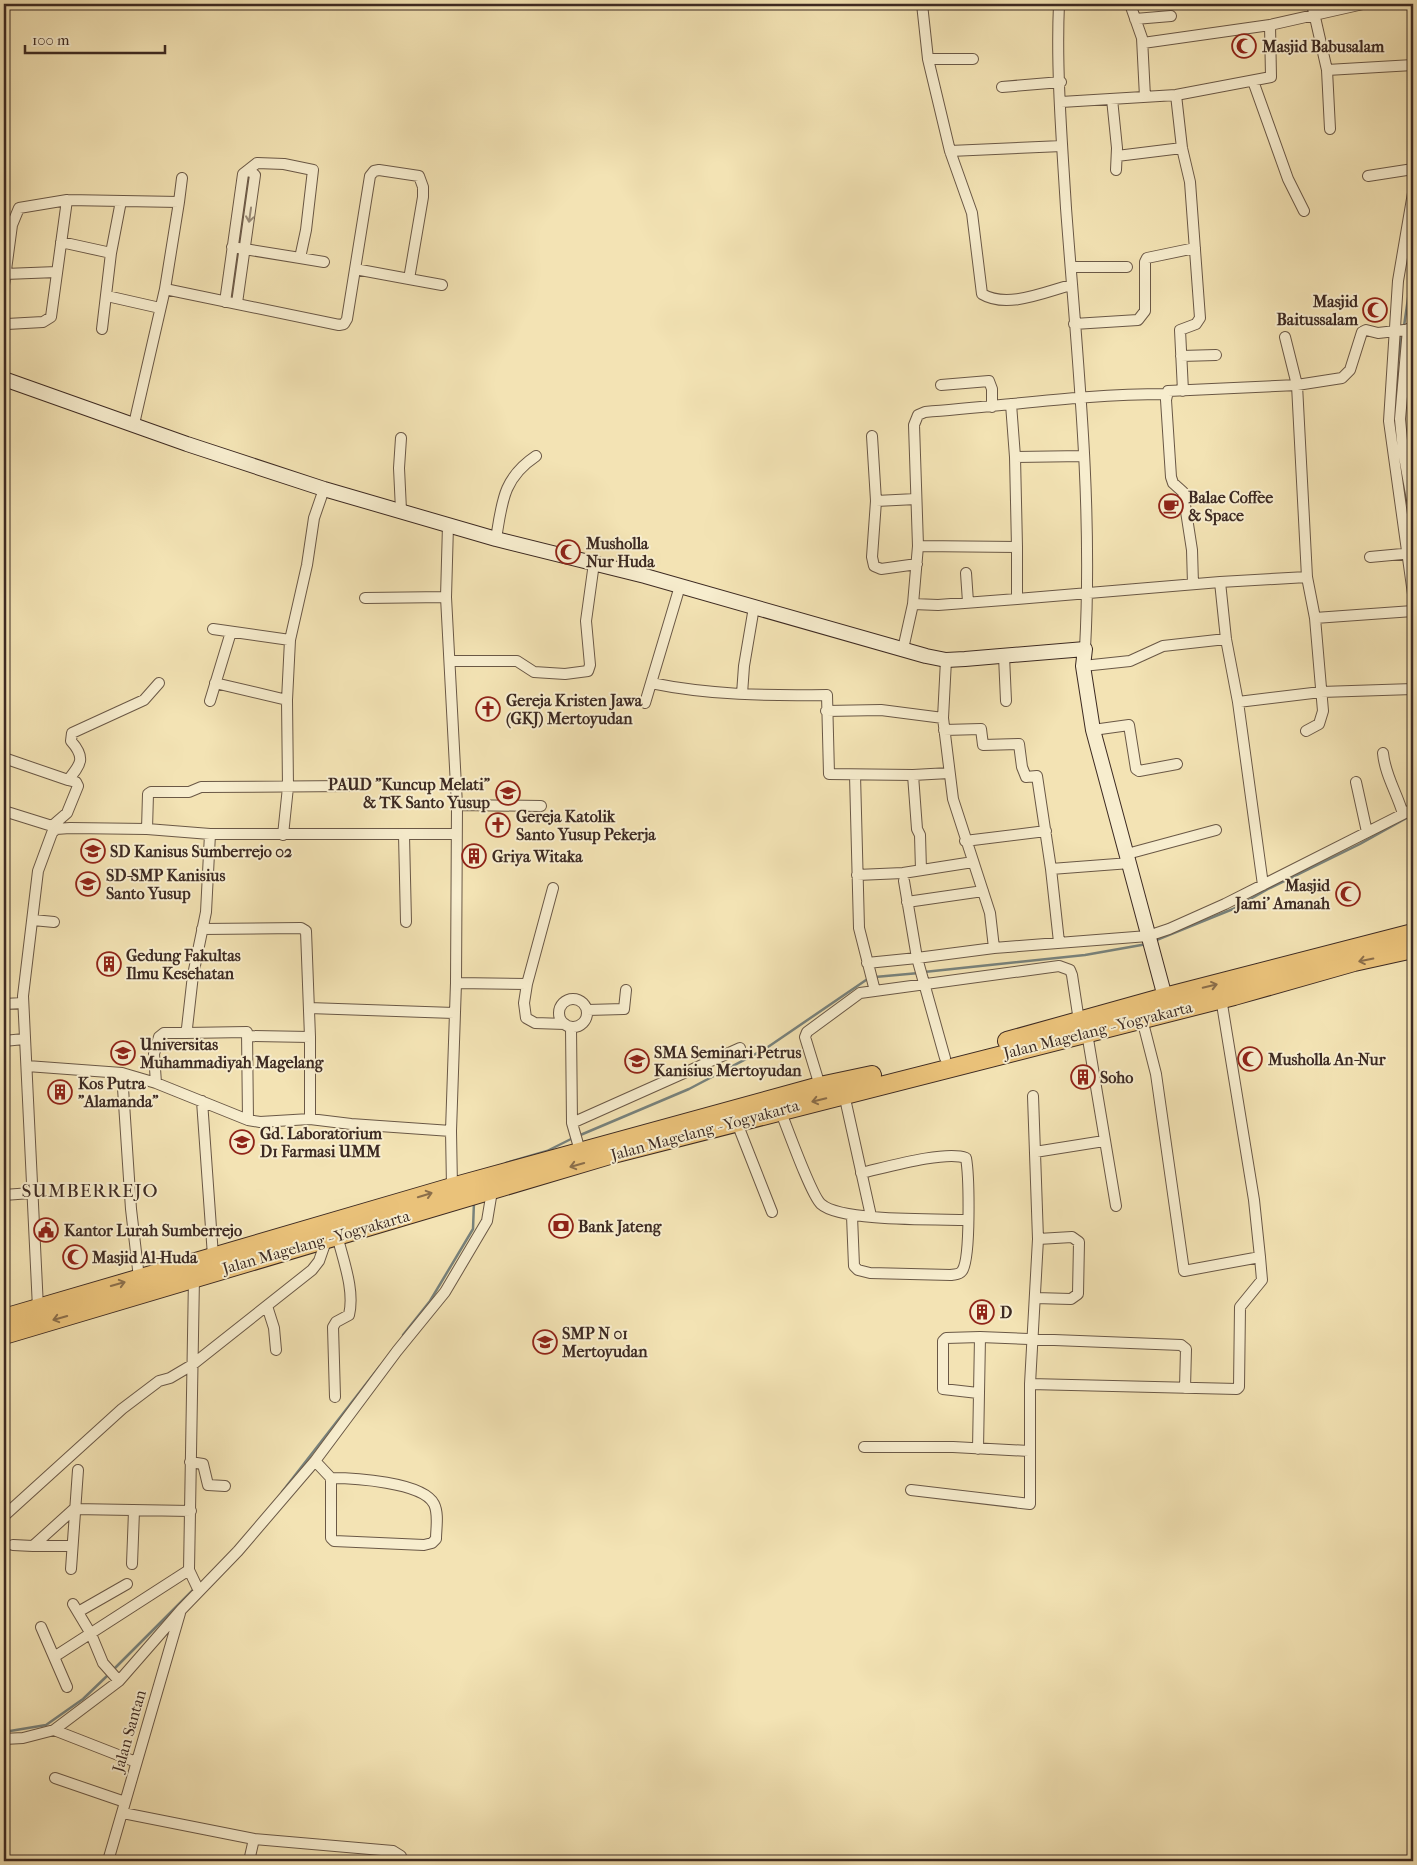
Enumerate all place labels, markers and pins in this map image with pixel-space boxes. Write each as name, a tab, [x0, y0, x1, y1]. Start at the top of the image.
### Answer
mosque icon: Masjid Babusalam	[1231, 33, 1257, 59]
place label: Masjid Babusalam	[1261, 37, 1385, 56]
place label: Masjid Baitussalam	[1276, 292, 1359, 329]
mosque icon: Masjid Baitussalam	[1362, 297, 1388, 323]
place label: Balae Coffee & Space	[1188, 488, 1273, 526]
cafe icon: Balae Coffee & Space	[1158, 493, 1184, 519]
place label: Musholla Nur Huda	[585, 534, 655, 571]
mosque icon: Musholla Nur Huda	[555, 539, 581, 565]
place label: Gereja Kristen Jawa (GKJ) Mertoyudan	[506, 691, 643, 729]
church icon: Gereja Kristen Jawa (GKJ) Mertoyudan	[475, 696, 501, 722]
place label: PAUD "Kuncup Melati" & TK Santo Yusup	[328, 775, 491, 813]
school or university icon: PAUD "Kuncup Melati" & TK Santo Yusup	[495, 780, 521, 806]
place label: Gereja Katolik Santo Yusup Pekerja	[516, 807, 656, 845]
church icon: Gereja Katolik Santo Yusup Pekerja	[485, 812, 511, 838]
school or university icon: SD Kanisus Sumberrejo 02	[80, 838, 106, 864]
place label: SD Kanisus Sumberrejo 02	[110, 842, 292, 861]
building icon: Griya Witaka	[461, 843, 487, 869]
place label: Griya Witaka	[492, 847, 583, 867]
place label: SD-SMP Kanisius Santo Yusup	[106, 866, 225, 904]
school or university icon: SD-SMP Kanisius Santo Yusup	[75, 871, 101, 897]
place label: Masjid Jami' Amanah	[1233, 876, 1331, 914]
mosque icon: Masjid Jami' Amanah	[1335, 881, 1361, 907]
place label: Gedung Fakultas Ilmu Kesehatan	[126, 946, 241, 983]
building icon: Gedung Fakultas Ilmu Kesehatan	[96, 951, 122, 977]
place label: Universitas Muhammadiyah Magelang	[139, 1035, 324, 1073]
school or university icon: Universitas Muhammadiyah Magelang	[110, 1040, 136, 1066]
place label: SMA Seminari Petrus Kanisius Mertoyudan	[654, 1043, 802, 1081]
mosque icon: Musholla An-Nur	[1237, 1046, 1263, 1072]
school or university icon: SMA Seminari Petrus Kanisius Mertoyudan	[624, 1048, 650, 1074]
place label: Musholla An-Nur	[1267, 1050, 1387, 1069]
building icon: Soho	[1070, 1064, 1096, 1090]
place label: Soho	[1100, 1068, 1133, 1087]
place label: Kos Putra "Alamanda"	[78, 1074, 159, 1111]
building icon: Kos Putra "Alamanda"	[47, 1079, 73, 1105]
place label: Gd. Laboratorium D1 Farmasi UMM	[260, 1124, 383, 1161]
school or university icon: Gd. Laboratorium D1 Farmasi UMM	[229, 1129, 255, 1155]
bank icon: Bank Jateng	[548, 1213, 574, 1239]
public building icon: Kantor Lurah Sumberrejo	[33, 1217, 59, 1243]
place label: Bank Jateng	[578, 1217, 662, 1237]
place label: Kantor Lurah Sumberrejo	[64, 1221, 242, 1240]
mosque icon: Masjid Al-Huda	[62, 1244, 88, 1270]
place label: Masjid Al-Huda	[91, 1248, 198, 1267]
building icon: D	[969, 1299, 995, 1325]
place label: D	[1000, 1303, 1012, 1322]
place label: SMP N 01 Mertoyudan	[561, 1324, 648, 1362]
school or university icon: SMP N 01 Mertoyudan	[532, 1329, 558, 1355]

